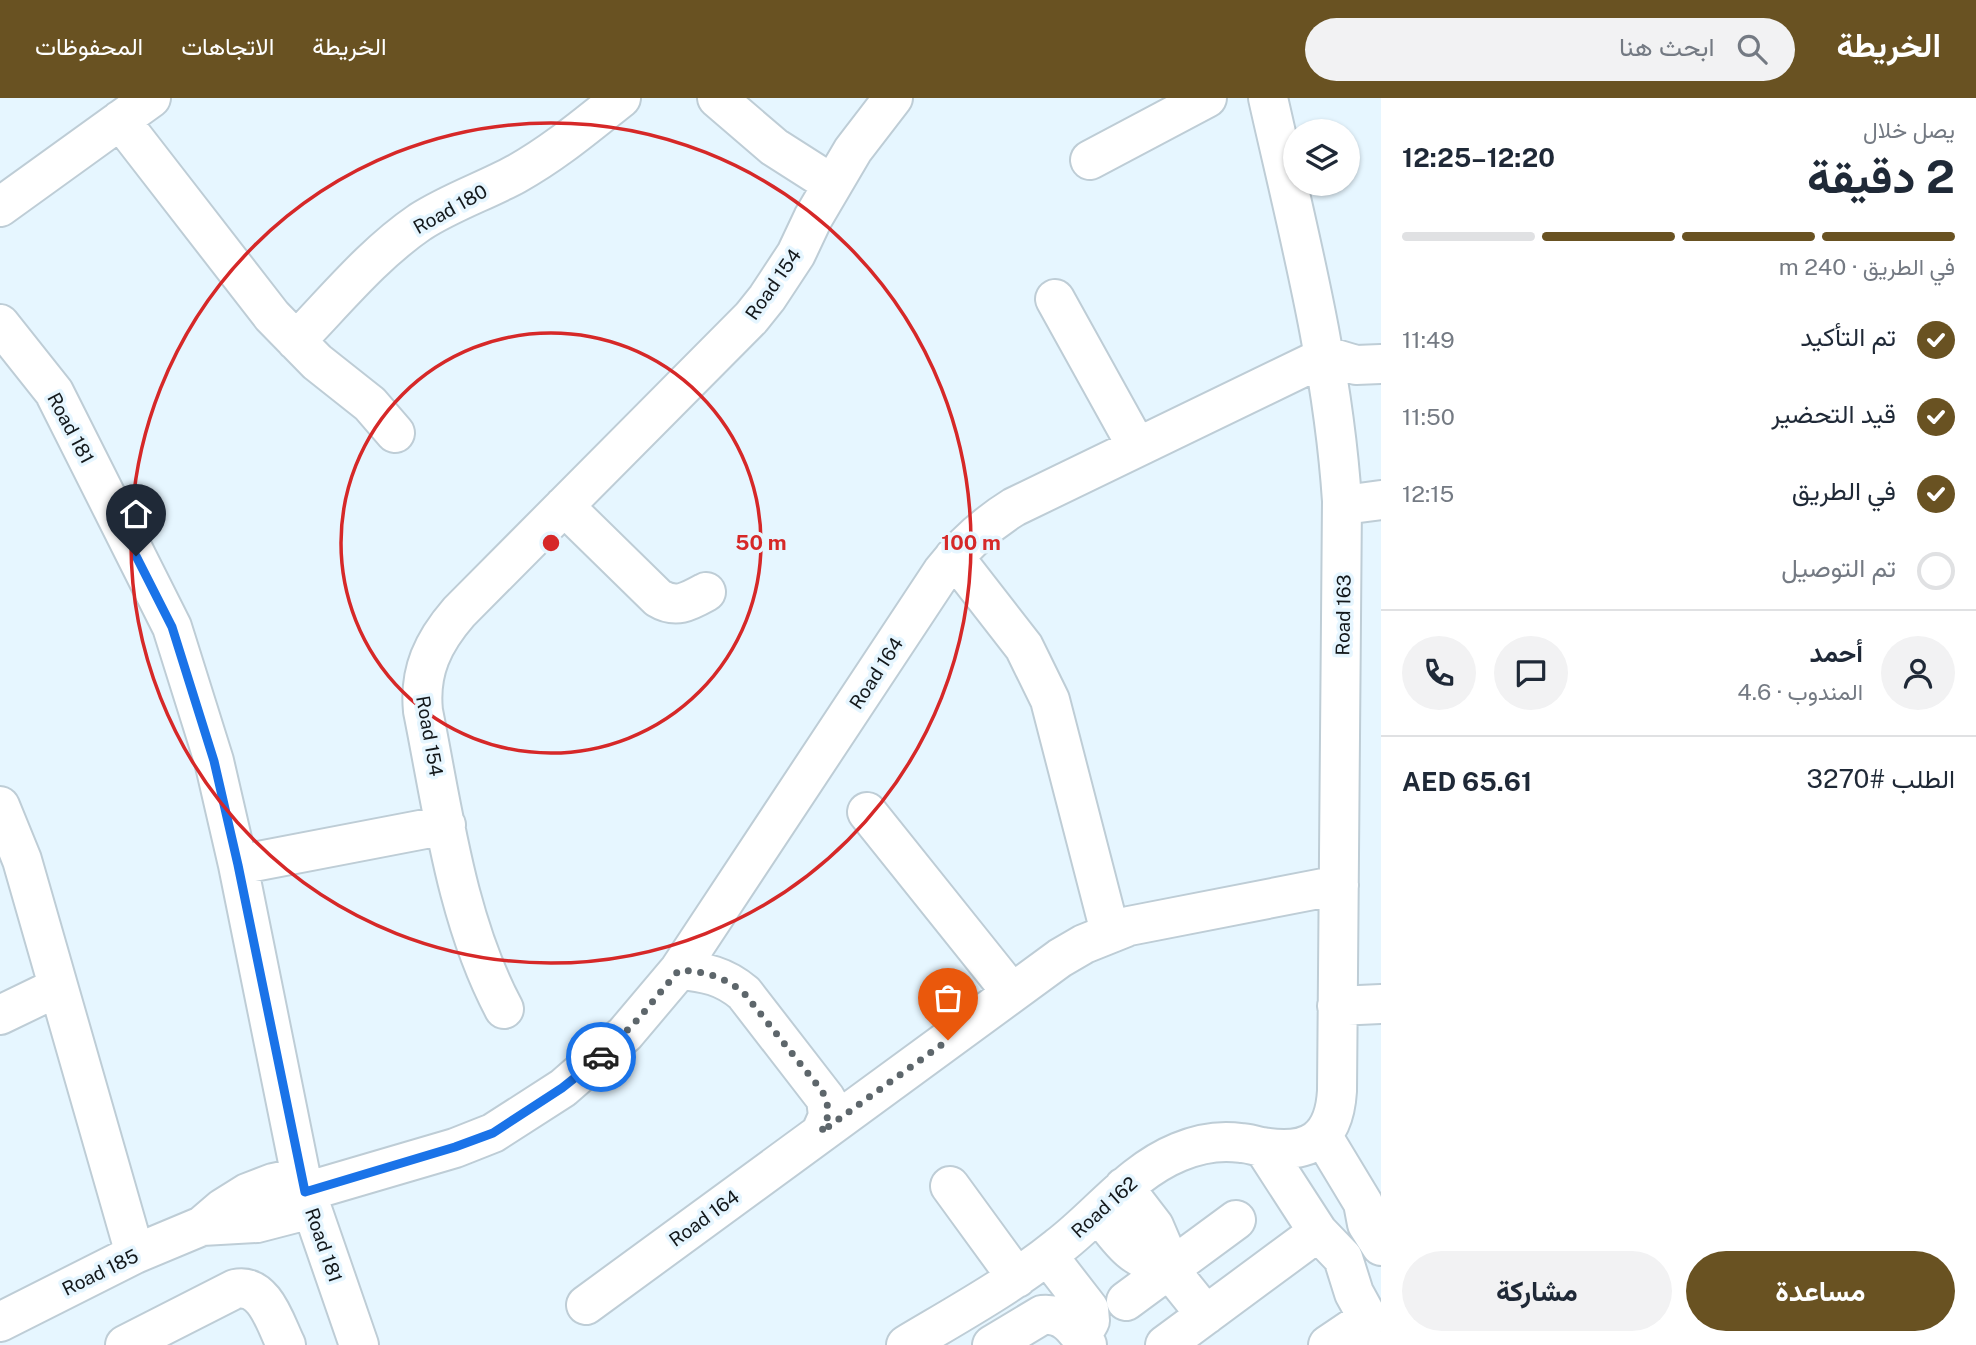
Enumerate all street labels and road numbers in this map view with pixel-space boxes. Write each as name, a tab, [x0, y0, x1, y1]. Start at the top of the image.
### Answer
street label: Road 180	[409, 180, 491, 238]
street label: Road 154	[741, 244, 805, 324]
street label: Road 181	[43, 389, 99, 467]
street label: Road 163	[1331, 574, 1355, 656]
street label: Road 164	[845, 633, 907, 713]
street label: Road 154	[412, 694, 448, 778]
street label: Road 162	[1067, 1172, 1141, 1242]
street label: Road 164	[665, 1185, 743, 1251]
street label: Road 181	[301, 1205, 347, 1285]
street label: Road 185	[58, 1244, 142, 1300]

